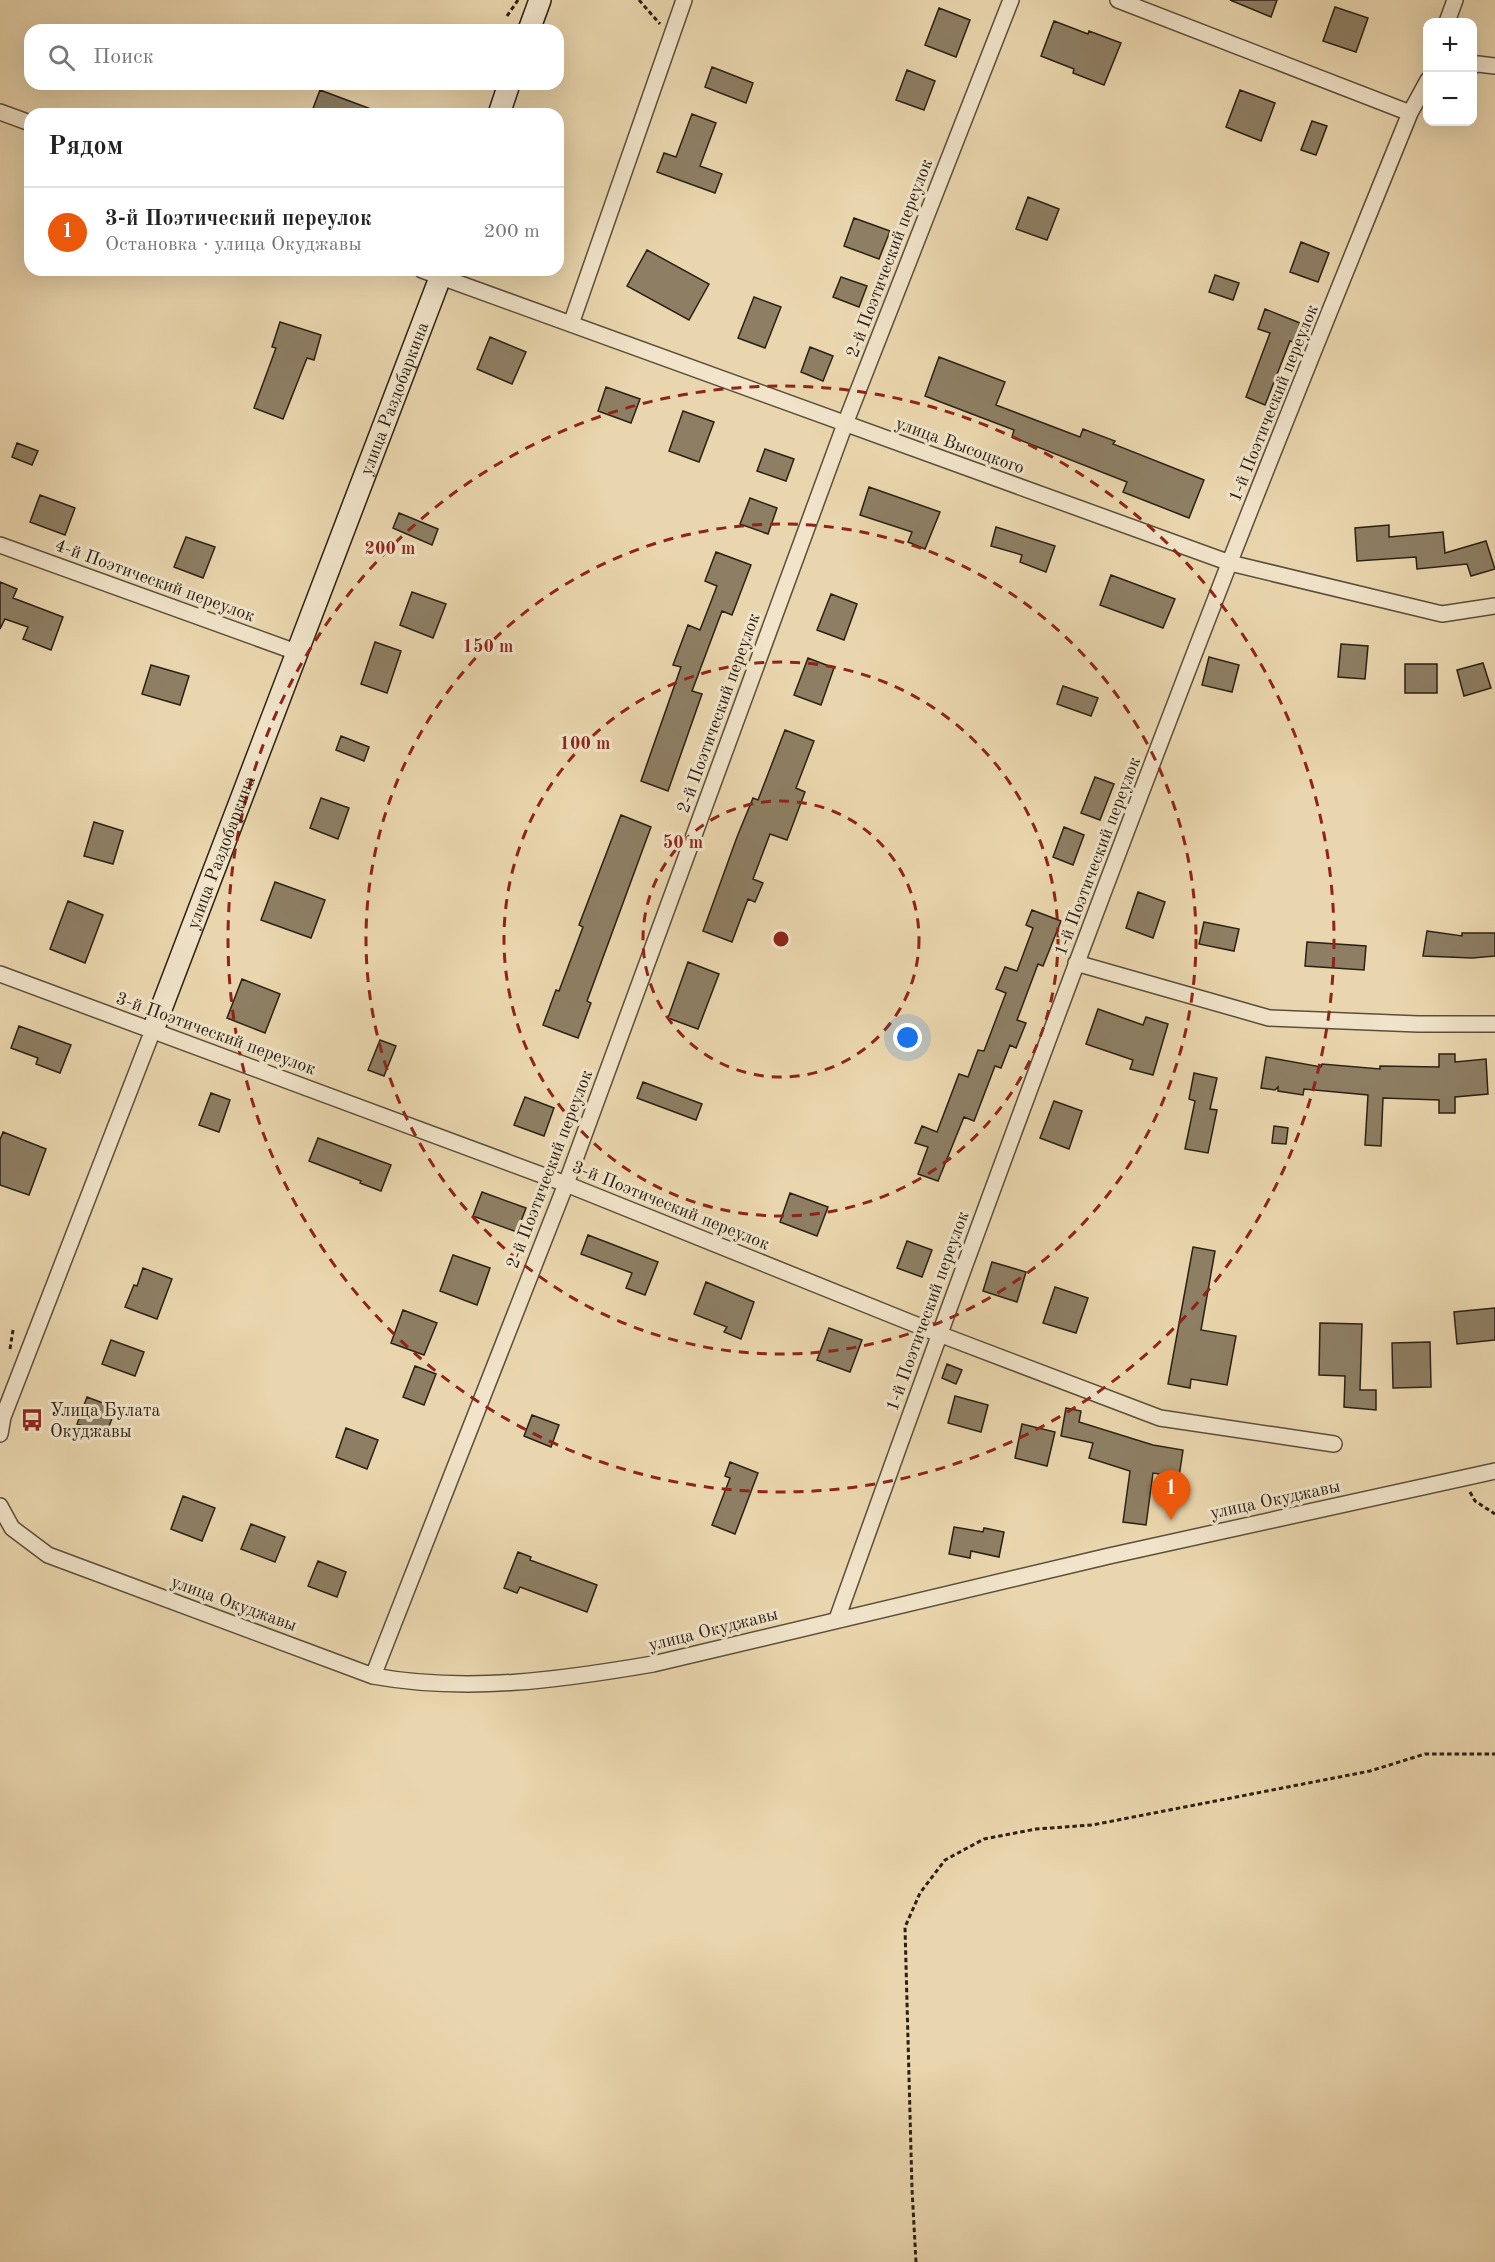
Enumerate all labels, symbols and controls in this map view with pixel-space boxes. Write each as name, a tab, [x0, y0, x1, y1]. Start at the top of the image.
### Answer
map controls	[1423, 18, 1477, 126]
button: +	[1423, 18, 1477, 72]
search box	[24, 24, 564, 90]
icon: search	[45, 41, 78, 74]
text: Поиск	[93, 46, 154, 68]
button: −	[1423, 72, 1477, 126]
text: Рядом	[48, 134, 123, 160]
street label: 2-й Поэтический переулок	[844, 157, 936, 360]
text: 3-й Поэтический переулок	[105, 208, 372, 230]
text: 1	[62, 222, 73, 242]
text: 200 m	[484, 222, 540, 242]
text: Остановка · улица Окуджавы	[105, 235, 362, 255]
street label: 1-й Поэтический переулок	[1226, 302, 1322, 505]
street label: улица Раздобаркина	[358, 320, 432, 478]
street label: улица Высоцкого	[893, 414, 1027, 478]
street label: 4-й Поэтический переулок	[52, 536, 257, 625]
text: 200 m	[365, 540, 415, 558]
street label: 2-й Поэтический переулок	[674, 611, 763, 816]
text: 150 m	[463, 638, 513, 656]
text: 100 m	[560, 735, 610, 753]
street label: 1-й Поэтический переулок	[1052, 755, 1144, 958]
street label: улица Раздобаркина	[184, 774, 259, 932]
text: 50 m	[663, 834, 703, 852]
centre of rings	[771, 929, 791, 949]
street label: 3-й Поэтический переулок	[113, 989, 318, 1078]
your location	[893, 1023, 922, 1052]
street label: 2-й Поэтический переулок	[504, 1068, 596, 1271]
street label: 3-й Поэтический переулок	[569, 1158, 772, 1254]
street label: 1-й Поэтический переулок	[883, 1209, 972, 1414]
place label: Улица Булата Окуджавы	[50, 1402, 161, 1441]
bus stop icon: Улица Булата Окуджавы	[19, 1407, 45, 1433]
pin: 1	[1152, 1470, 1190, 1520]
street label: улица Окуджавы	[1208, 1477, 1342, 1523]
street label: улица Окуджавы	[168, 1573, 299, 1635]
street label: улица Окуджавы	[647, 1605, 780, 1655]

